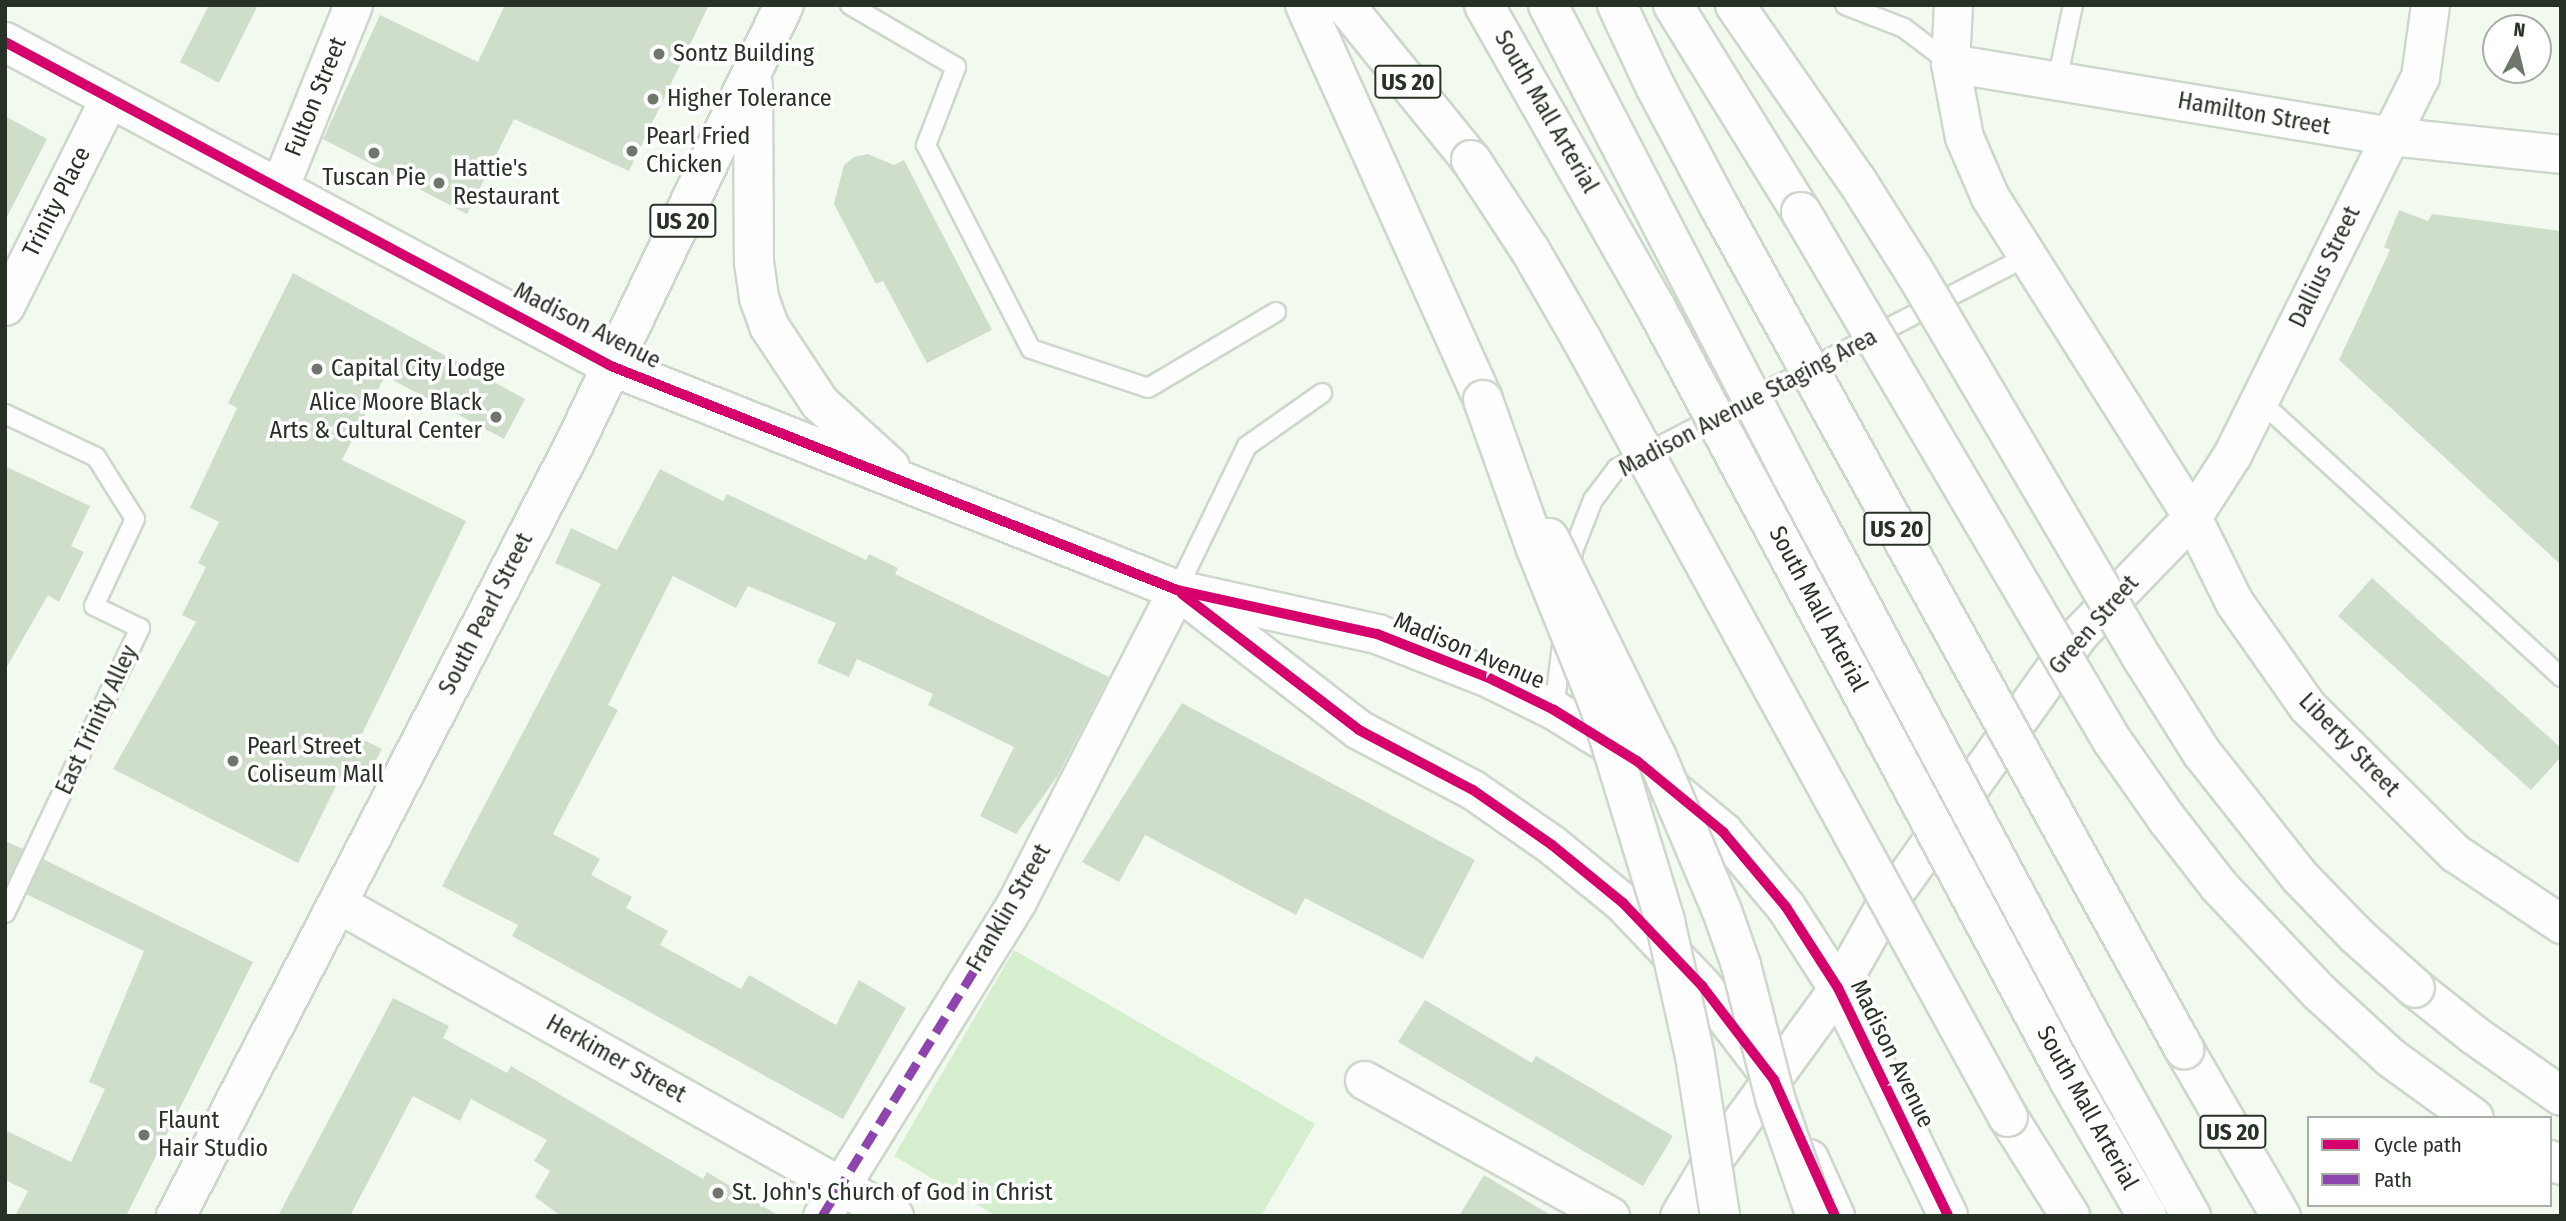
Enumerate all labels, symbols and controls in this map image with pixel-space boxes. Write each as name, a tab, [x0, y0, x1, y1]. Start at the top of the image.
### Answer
north arrow	[2482, 14, 2552, 84]
text: N	[2512, 18, 2526, 42]
street label: South Mall Arterial	[1488, 26, 1604, 198]
street label: Fulton Street	[279, 33, 353, 161]
place label: Sontz Building	[673, 40, 814, 68]
marker: Sontz Building	[651, 46, 667, 62]
road number: US 20	[1373, 62, 1443, 102]
place label: Higher Tolerance	[667, 85, 832, 113]
street label: Hamilton Street	[2175, 86, 2333, 142]
marker: Higher Tolerance	[645, 91, 661, 107]
place label: Pearl Fried Chicken	[646, 123, 750, 179]
street label: Trinity Place	[17, 142, 97, 262]
marker: Pearl Fried Chicken	[624, 143, 640, 159]
marker: Tuscan Pie	[366, 145, 382, 161]
place label: Hattie's Restaurant	[453, 155, 560, 211]
place label: Tuscan Pie	[322, 164, 426, 192]
marker: Hattie's Restaurant	[431, 175, 447, 191]
road number: US 20	[648, 202, 718, 241]
street label: Dallius Street	[2283, 202, 2367, 332]
street label: Madison Avenue	[509, 277, 665, 375]
street label: Madison Avenue Staging Area	[1614, 323, 1882, 483]
place label: Capital City Lodge	[331, 355, 505, 383]
marker: Capital City Lodge	[309, 361, 325, 377]
place label: Alice Moore Black Arts & Cultural Center	[270, 389, 482, 445]
marker: Alice Moore Black Arts & Cultural Center	[488, 409, 504, 425]
road number: US 20	[1862, 509, 1932, 548]
street label: South Mall Arterial	[1762, 522, 1874, 696]
street label: South Pearl Street	[433, 528, 539, 700]
street label: Green Street	[2043, 569, 2145, 681]
street label: Madison Avenue	[1389, 606, 1549, 696]
street label: East Trinity Alley	[50, 641, 144, 799]
street label: Liberty Street	[2293, 687, 2405, 803]
place label: Pearl Street Coliseum Mall	[247, 733, 384, 789]
marker: Pearl Street Coliseum Mall	[225, 753, 241, 769]
street label: Franklin Street	[961, 839, 1057, 977]
street label: Madison Avenue	[1844, 975, 1940, 1133]
street label: Herkimer Street	[541, 1009, 691, 1109]
street label: South Mall Arterial	[2030, 1021, 2144, 1195]
place label: Flaunt Hair Studio	[158, 1107, 268, 1163]
road number: US 20	[2198, 1112, 2268, 1152]
legend	[2307, 1116, 2552, 1207]
marker: Flaunt Hair Studio	[136, 1127, 152, 1143]
text: Cycle path	[2374, 1132, 2462, 1158]
text: Path	[2374, 1167, 2412, 1193]
place label: St. John's Church of God in Christ	[732, 1179, 1053, 1207]
marker: St. John's Church of God in Christ	[710, 1185, 726, 1201]

